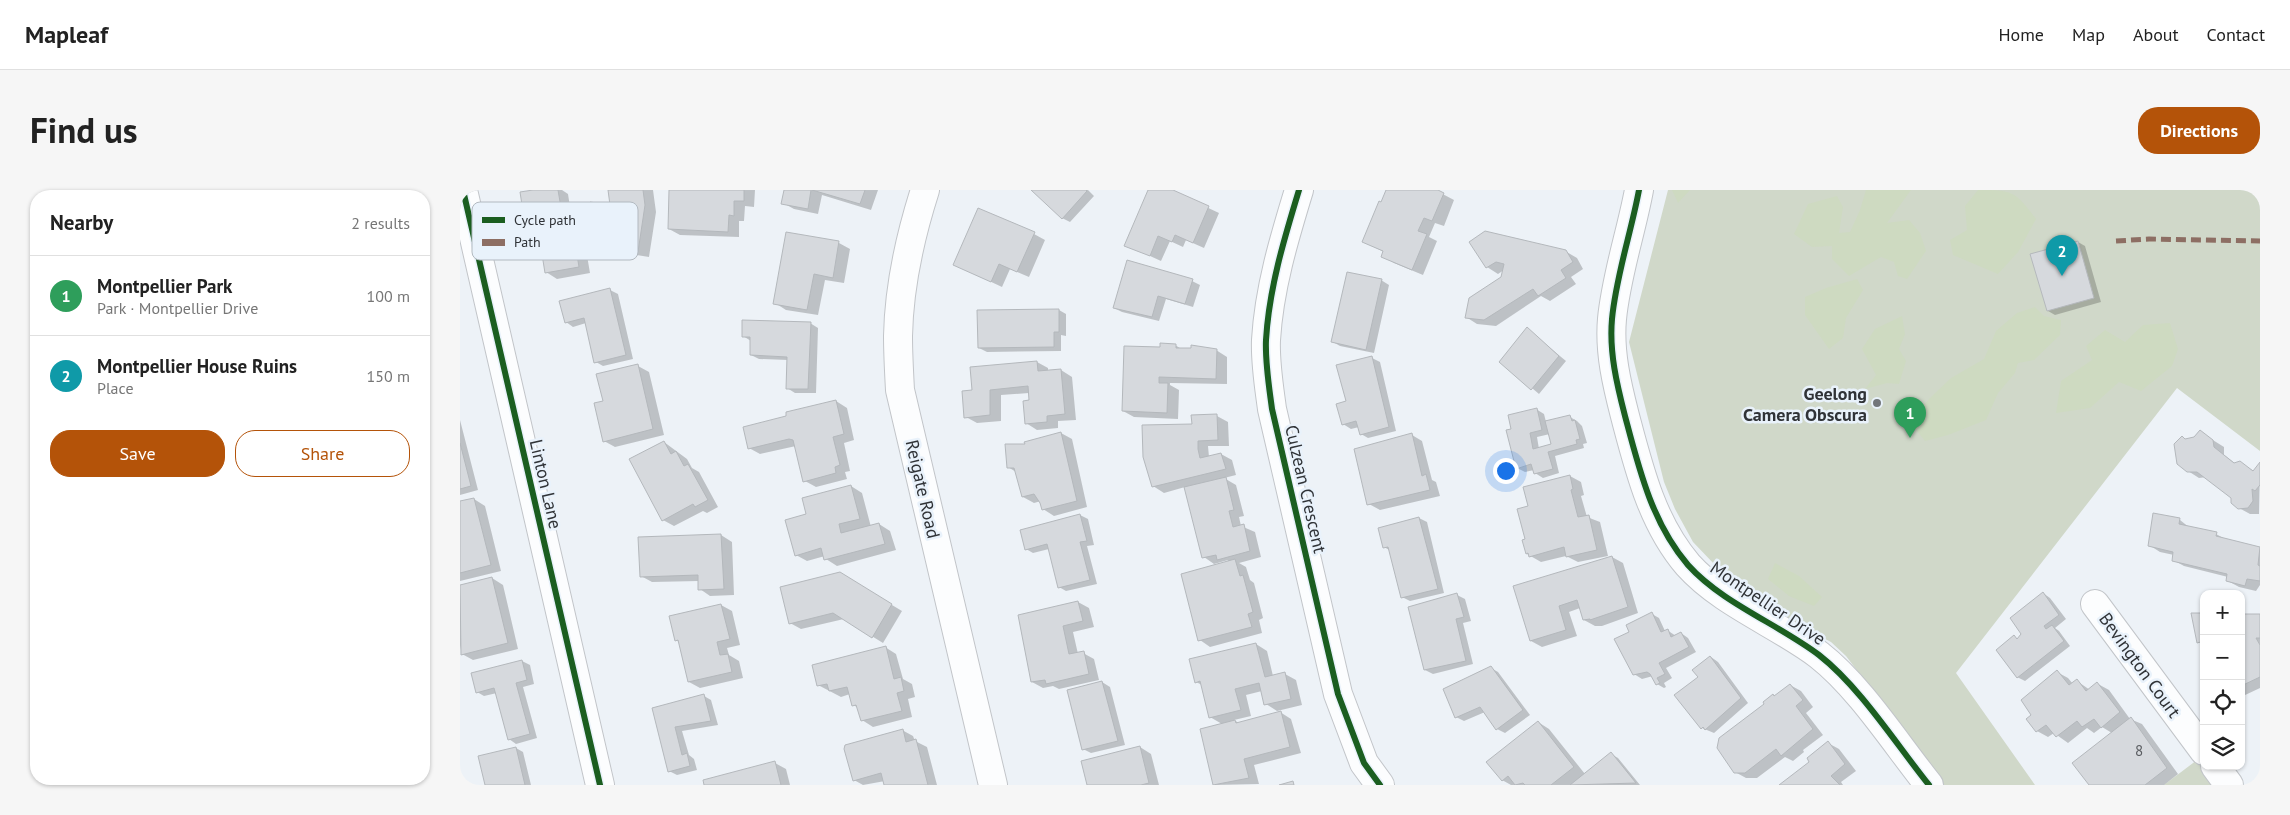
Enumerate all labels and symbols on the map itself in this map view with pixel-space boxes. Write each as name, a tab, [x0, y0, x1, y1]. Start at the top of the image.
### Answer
legend	[472, 202, 638, 260]
text: Cycle path	[514, 211, 576, 229]
text: Path	[514, 233, 541, 251]
pin: 2	[2046, 235, 2078, 276]
place label: Geelong Camera Obscura	[1743, 382, 1867, 426]
marker: Geelong Camera Obscura	[1871, 397, 1883, 409]
pin: 1	[1894, 397, 1926, 438]
street label: Culzean Crescent	[1280, 423, 1332, 555]
street label: Linton Lane	[525, 437, 567, 531]
street label: Reigate Road	[901, 438, 945, 540]
your location	[1493, 458, 1519, 484]
street label: Montpellier Drive	[1706, 556, 1830, 650]
street label: Bevington Court	[2094, 608, 2186, 722]
house number: 8	[2135, 741, 2143, 760]

